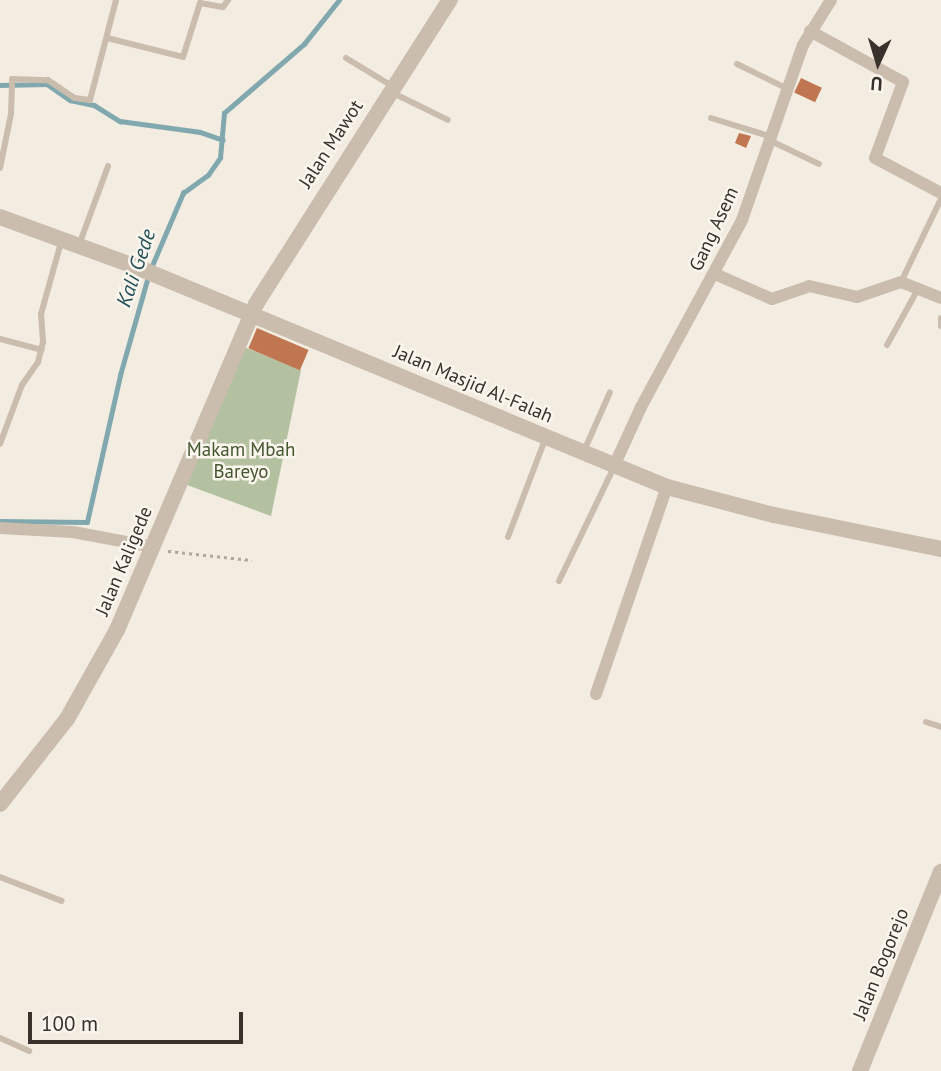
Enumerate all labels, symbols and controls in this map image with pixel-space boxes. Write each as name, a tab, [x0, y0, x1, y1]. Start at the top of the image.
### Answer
north arrow	[843, 28, 913, 98]
text: U	[870, 72, 883, 96]
street label: Jalan Mawot	[294, 96, 368, 192]
street label: Gang Asem	[684, 183, 744, 275]
water label: Kali Gede	[111, 226, 161, 310]
street label: Jalan Masjid Al-Falah	[390, 340, 556, 428]
park label: Makam Mbah Bareyo	[187, 439, 295, 483]
street label: Jalan Kaligede	[91, 503, 157, 619]
street label: Jalan Bogorejo	[848, 905, 914, 1023]
scale bar	[32, 998, 247, 1042]
text: 100 m	[41, 1010, 98, 1037]

